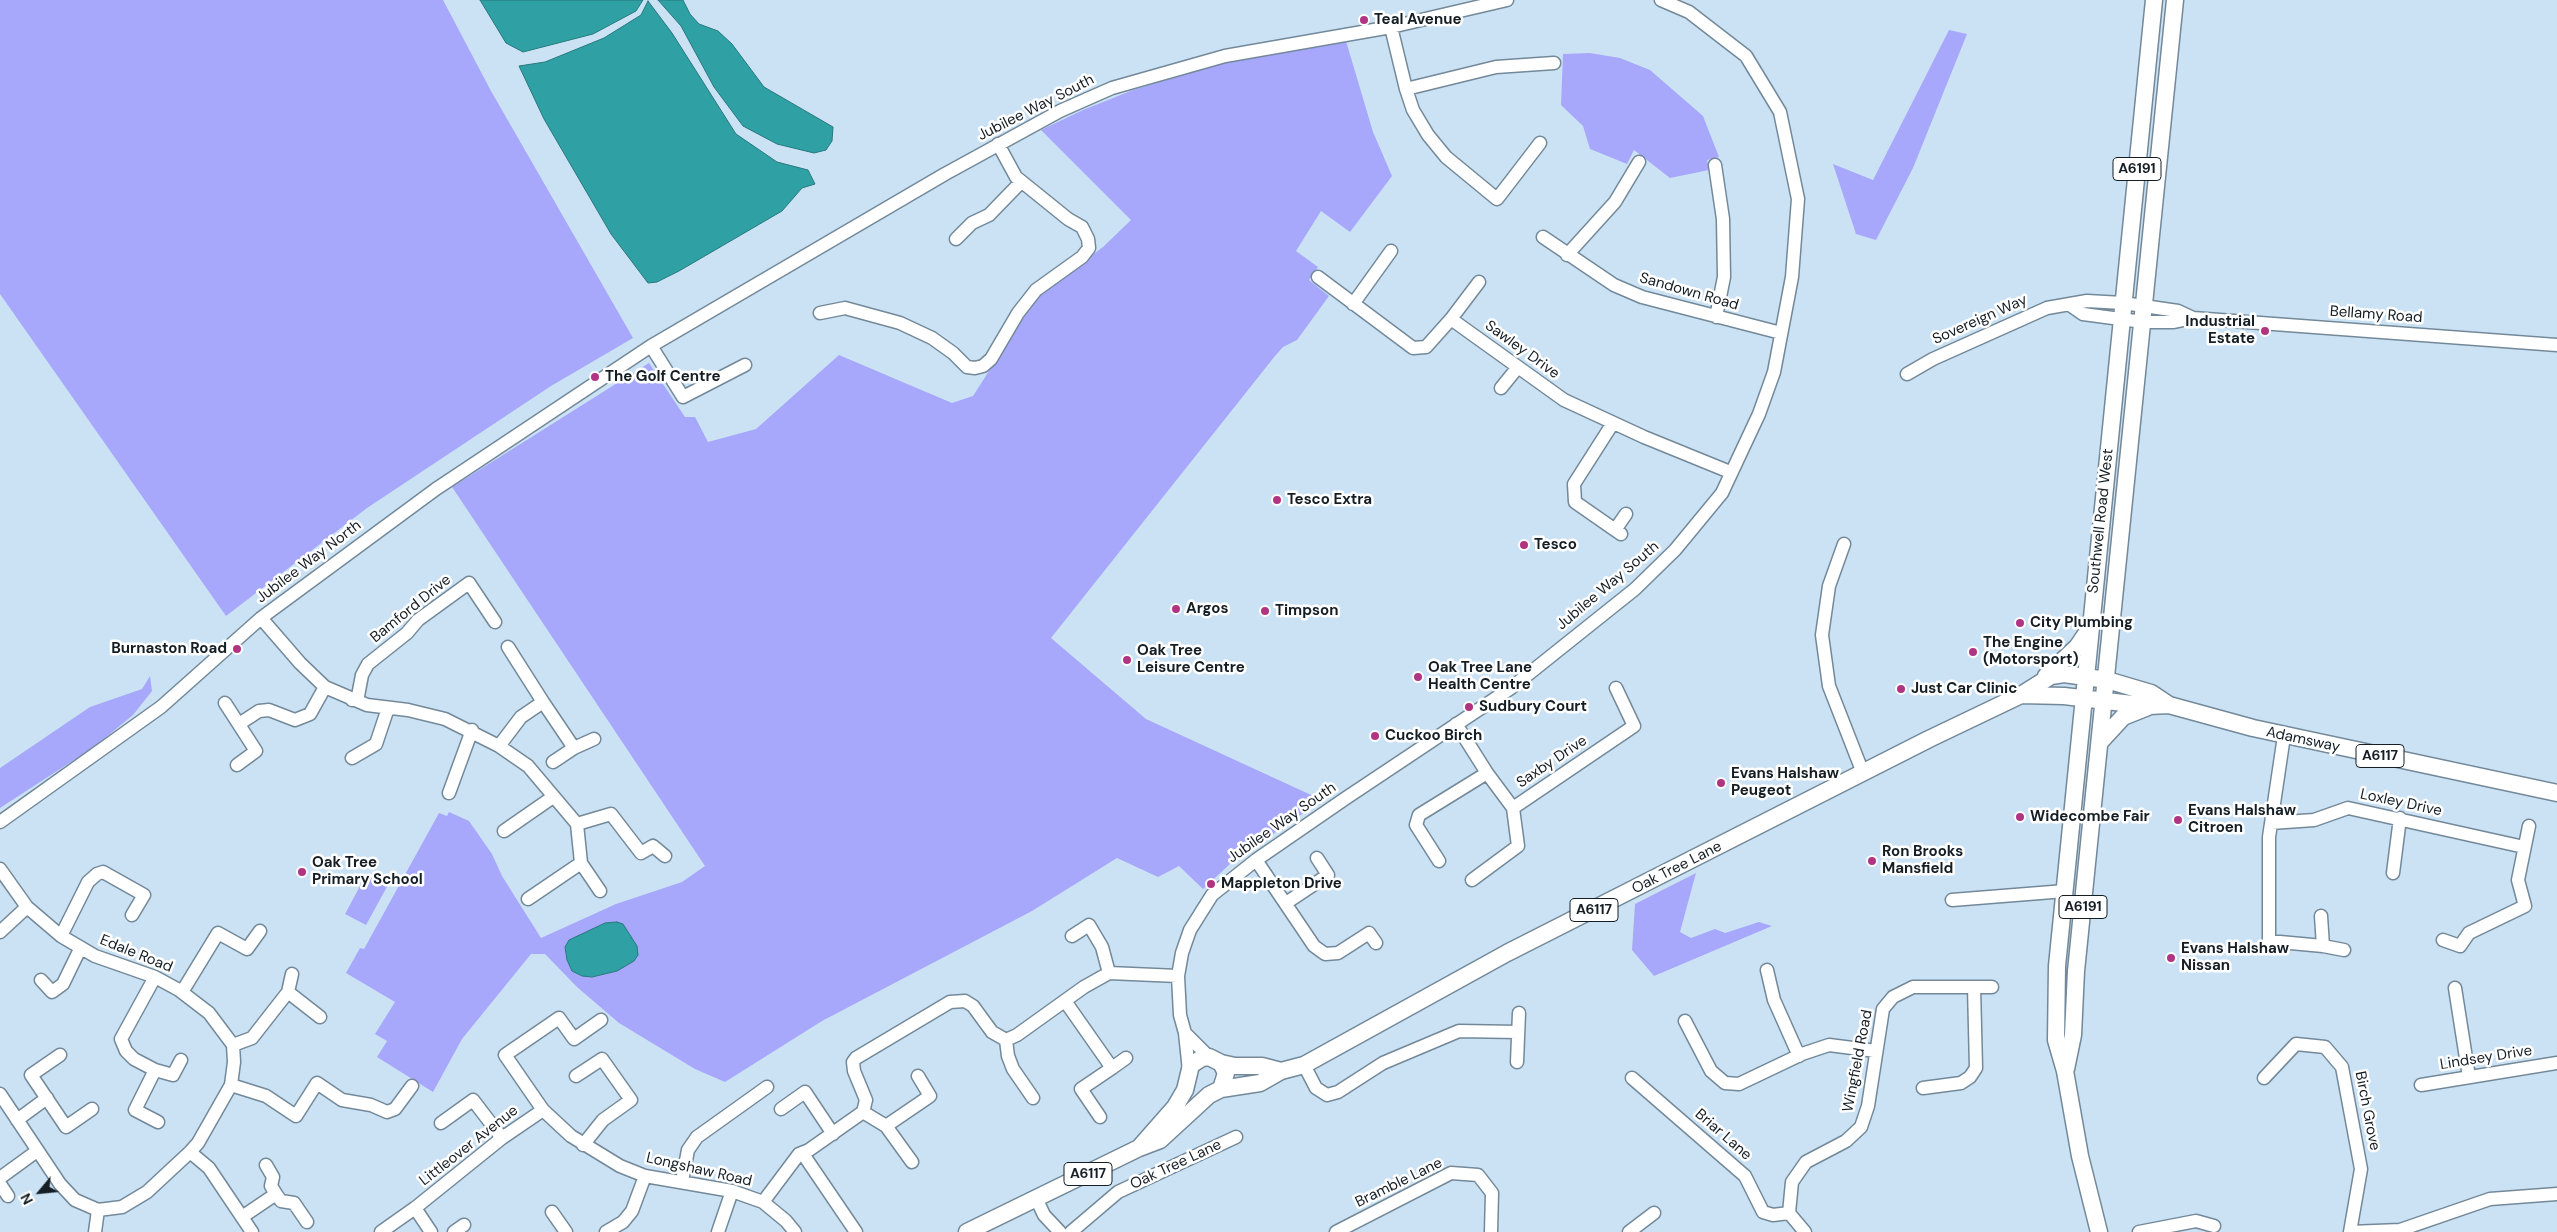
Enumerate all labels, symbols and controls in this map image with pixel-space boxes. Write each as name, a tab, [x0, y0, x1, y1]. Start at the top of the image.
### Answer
place label: Teal Avenue	[1374, 11, 1461, 29]
marker: Teal Avenue	[1358, 14, 1370, 26]
street label: Jubilee Way South	[975, 71, 1097, 145]
road number: A6191	[2113, 157, 2161, 180]
street label: Sandown Road	[1637, 269, 1741, 315]
street label: Sovereign Way	[1930, 291, 2030, 349]
street label: Bellamy Road	[2329, 303, 2423, 327]
place label: Industrial Estate	[2185, 313, 2255, 348]
street label: Sawley Drive	[1481, 317, 1563, 383]
marker: Industrial Estate	[2259, 325, 2271, 337]
place label: The Golf Centre	[605, 368, 721, 386]
marker: The Golf Centre	[589, 371, 601, 383]
street label: Southwell Road West	[2084, 448, 2118, 594]
place label: Tesco Extra	[1287, 491, 1372, 509]
marker: Tesco Extra	[1271, 494, 1283, 506]
street label: Jubilee Way North	[253, 517, 365, 607]
place label: Tesco	[1534, 536, 1577, 554]
street label: Jubilee Way South	[1553, 538, 1663, 634]
marker: Tesco	[1518, 539, 1530, 551]
street label: Bamford Drive	[367, 571, 455, 647]
place label: Argos	[1186, 600, 1228, 618]
place label: Timpson	[1275, 602, 1338, 620]
marker: Argos	[1170, 603, 1182, 615]
marker: Timpson	[1259, 605, 1271, 617]
place label: City Plumbing	[2030, 614, 2133, 632]
marker: City Plumbing	[2014, 617, 2026, 629]
place label: The Engine (Motorsport)	[1983, 634, 2078, 669]
place label: Burnaston Road	[111, 640, 227, 658]
place label: Oak Tree Leisure Centre	[1137, 642, 1245, 677]
marker: Burnaston Road	[231, 643, 243, 655]
marker: The Engine (Motorsport)	[1967, 646, 1979, 658]
marker: Oak Tree Leisure Centre	[1121, 654, 1133, 666]
place label: Oak Tree Lane Health Centre	[1428, 659, 1532, 694]
marker: Oak Tree Lane Health Centre	[1412, 671, 1424, 683]
place label: Just Car Clinic	[1911, 680, 2017, 698]
marker: Just Car Clinic	[1895, 683, 1907, 695]
place label: Sudbury Court	[1479, 698, 1587, 716]
marker: Sudbury Court	[1463, 701, 1475, 713]
street label: Adamsway	[2264, 723, 2342, 757]
place label: Cuckoo Birch	[1385, 727, 1482, 745]
marker: Cuckoo Birch	[1369, 730, 1381, 742]
street label: Saxby Drive	[1513, 732, 1591, 792]
road number: A6117	[2356, 744, 2404, 768]
place label: Evans Halshaw Peugeot	[1731, 765, 1839, 800]
marker: Evans Halshaw Peugeot	[1715, 777, 1727, 789]
street label: Jubilee Way South	[1224, 779, 1340, 867]
street label: Loxley Drive	[2359, 786, 2443, 820]
place label: Evans Halshaw Citroen	[2188, 802, 2296, 837]
place label: Widecombe Fair	[2030, 808, 2150, 826]
marker: Widecombe Fair	[2014, 811, 2026, 823]
marker: Evans Halshaw Citroen	[2172, 814, 2184, 826]
street label: Oak Tree Lane	[1629, 838, 1725, 898]
place label: Ron Brooks Mansfield	[1882, 843, 1963, 878]
place label: Oak Tree Primary School	[312, 854, 423, 889]
marker: Ron Brooks Mansfield	[1866, 855, 1878, 867]
marker: Oak Tree Primary School	[296, 866, 308, 878]
place label: Mappleton Drive	[1221, 875, 1342, 893]
marker: Mappleton Drive	[1205, 878, 1217, 890]
road number: A6191	[2059, 896, 2107, 919]
road number: A6117	[1570, 898, 1618, 922]
street label: Edale Road	[97, 931, 175, 977]
place label: Evans Halshaw Nissan	[2181, 940, 2289, 975]
marker: Evans Halshaw Nissan	[2165, 952, 2177, 964]
street label: Wingfield Road	[1839, 1008, 1877, 1114]
street label: Lindsey Drive	[2439, 1042, 2533, 1074]
street label: Birch Grove	[2351, 1070, 2383, 1152]
street label: Littleover Avenue	[416, 1102, 522, 1190]
street label: Briar Lane	[1691, 1106, 1755, 1164]
street label: Oak Tree Lane	[1128, 1136, 1224, 1194]
street label: Longshaw Road	[644, 1149, 754, 1191]
street label: Bramble Lane	[1353, 1154, 1445, 1212]
road number: A6117	[1064, 1162, 1112, 1186]
north arrow	[15, 1167, 65, 1217]
text: N	[16, 1190, 37, 1208]

